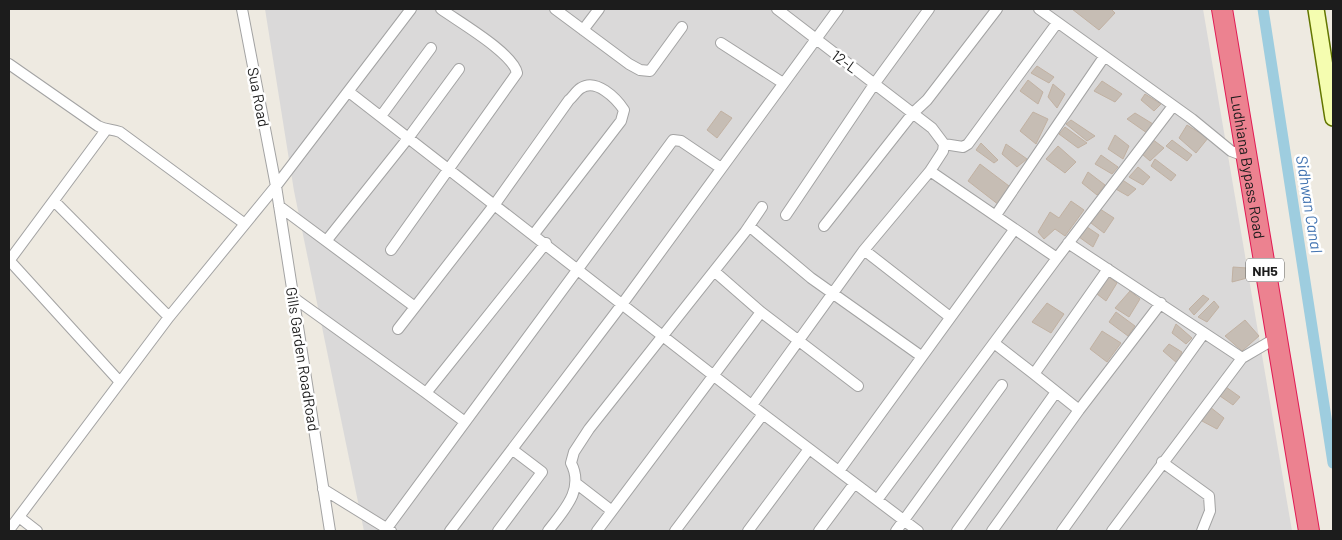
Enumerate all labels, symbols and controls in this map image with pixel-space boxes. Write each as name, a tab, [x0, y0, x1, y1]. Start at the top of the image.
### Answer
street label: 12-L	[828, 46, 862, 76]
street label: Sua Road	[244, 66, 274, 128]
street label: Ludhiana Bypass Road	[1227, 93, 1269, 240]
water label: Sidhwan Canal	[1293, 154, 1327, 255]
road number: NH5	[1246, 258, 1284, 282]
street label: Gills Garden RoadRoad	[283, 286, 323, 432]

